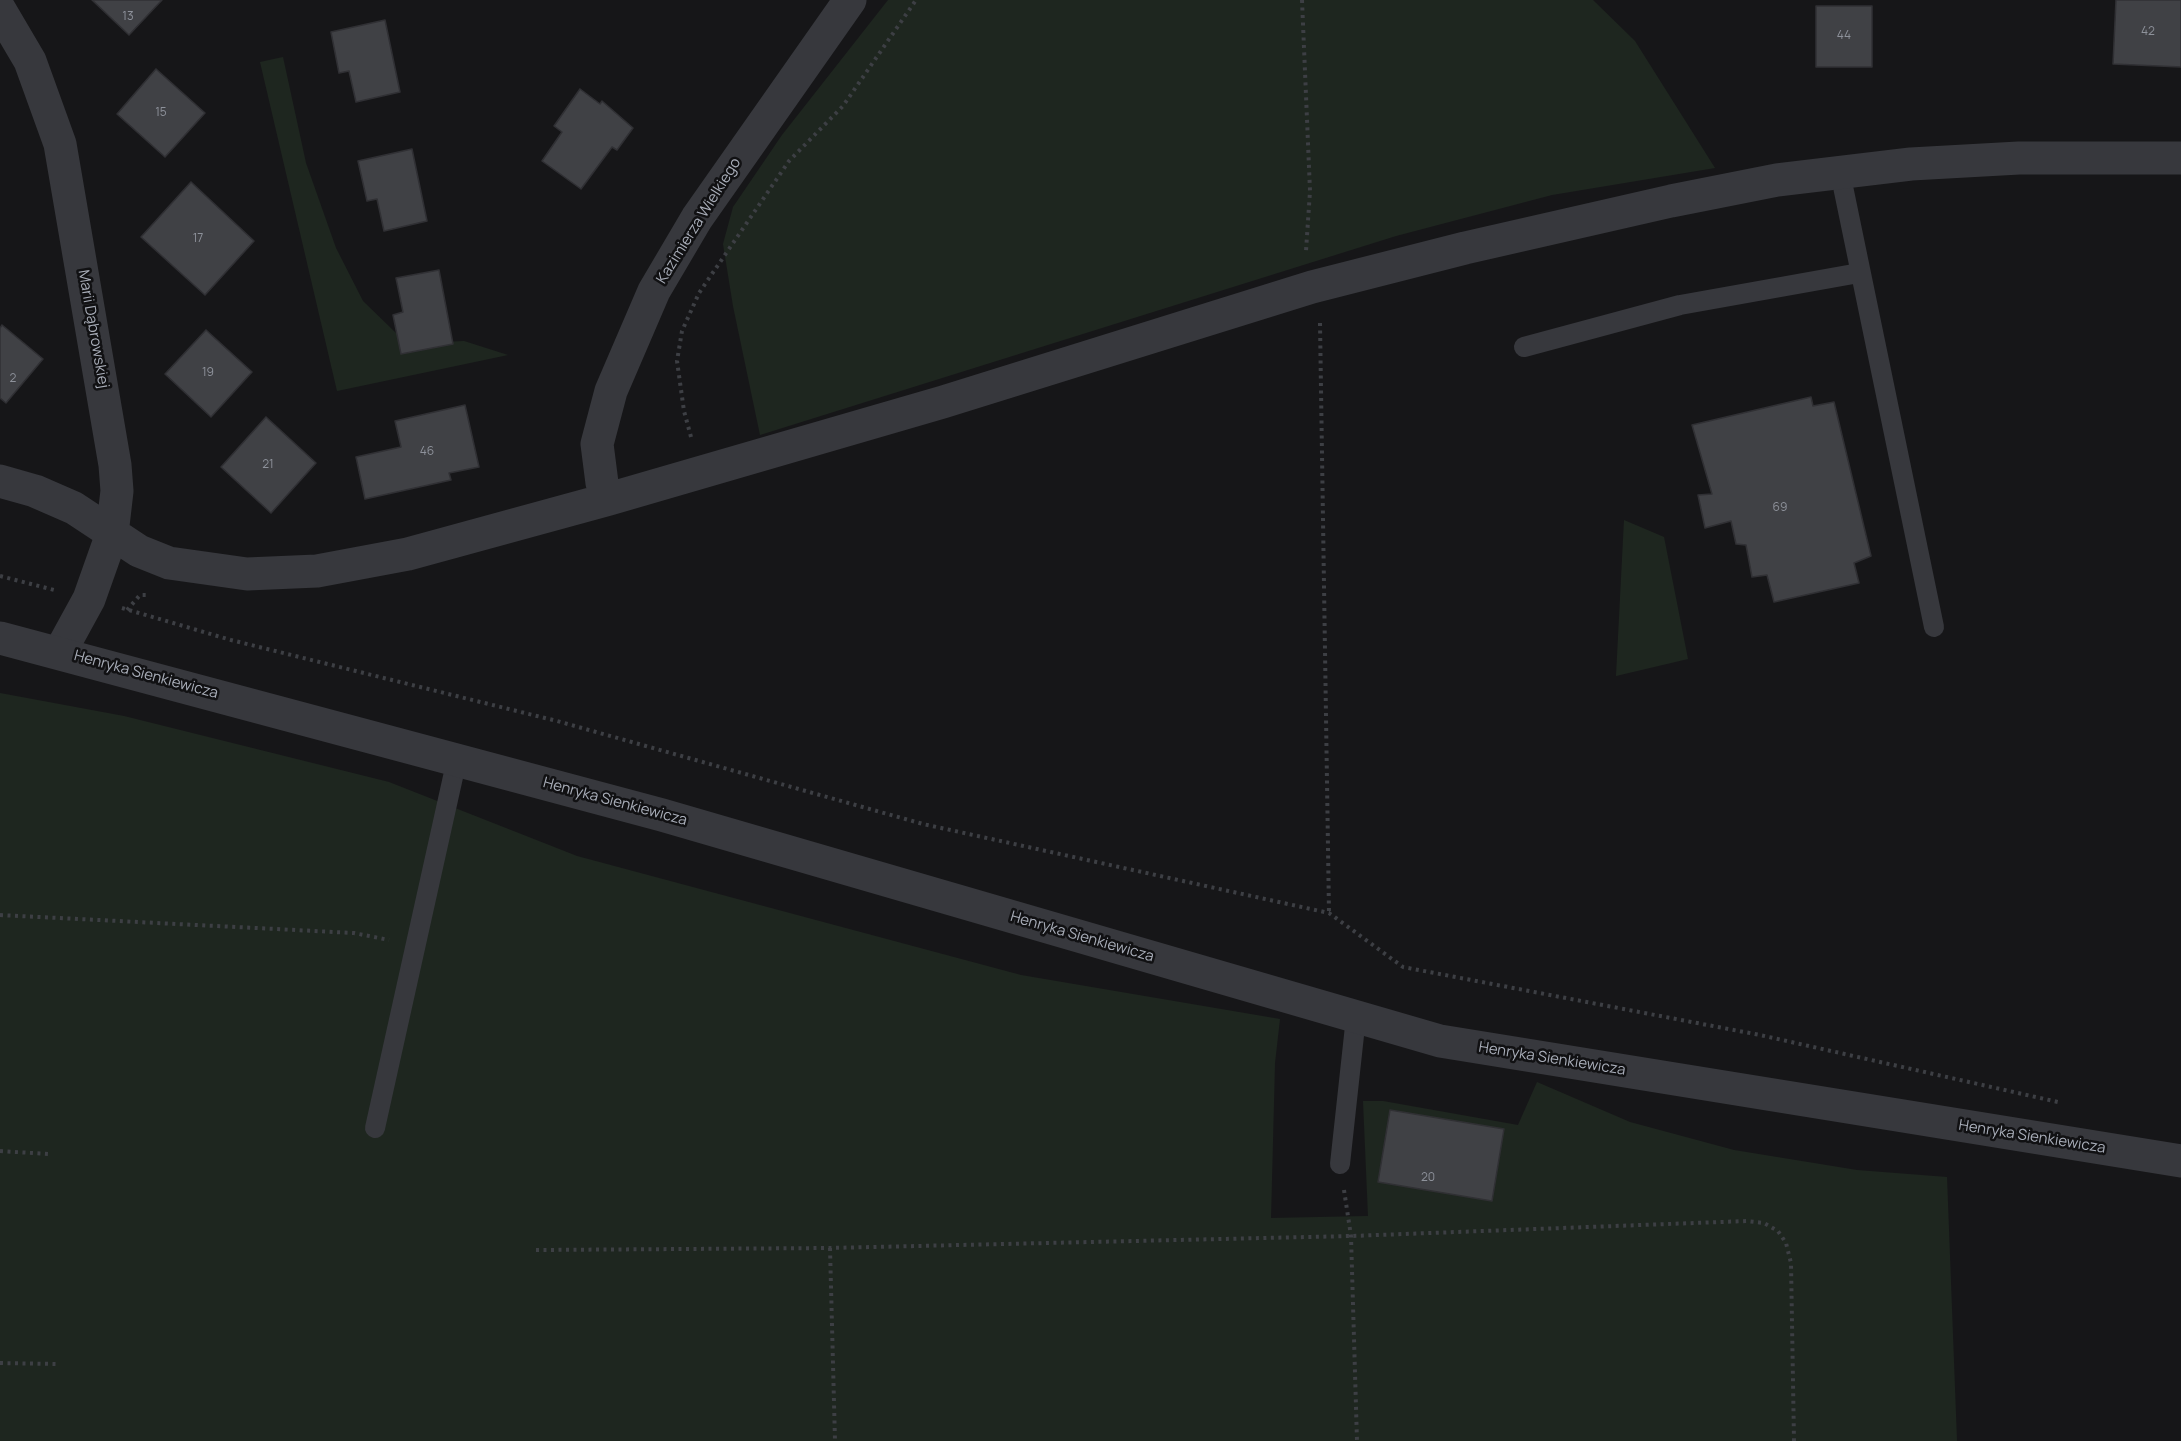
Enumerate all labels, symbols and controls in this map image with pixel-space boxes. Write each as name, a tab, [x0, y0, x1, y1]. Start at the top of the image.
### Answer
house number: 13	[122, 10, 134, 24]
house number: 42	[2141, 25, 2155, 39]
house number: 44	[1837, 29, 1851, 43]
house number: 15	[155, 106, 167, 120]
street label: Kazimierza Wielkiego	[653, 155, 745, 287]
house number: 17	[193, 232, 203, 246]
street label: Marii Dąbrowskiej	[74, 268, 112, 390]
house number: 19	[202, 366, 214, 380]
house number: 2	[10, 372, 16, 386]
house number: 46	[420, 445, 434, 459]
house number: 21	[262, 458, 274, 472]
house number: 69	[1773, 501, 1787, 515]
street label: Henryka Sienkiewicza	[72, 647, 220, 703]
street label: Henryka Sienkiewicza	[541, 774, 689, 830]
street label: Henryka Sienkiewicza	[1008, 908, 1156, 966]
street label: Henryka Sienkiewicza	[1477, 1038, 1627, 1080]
street label: Henryka Sienkiewicza	[1957, 1116, 2107, 1158]
house number: 20	[1421, 1171, 1435, 1185]

